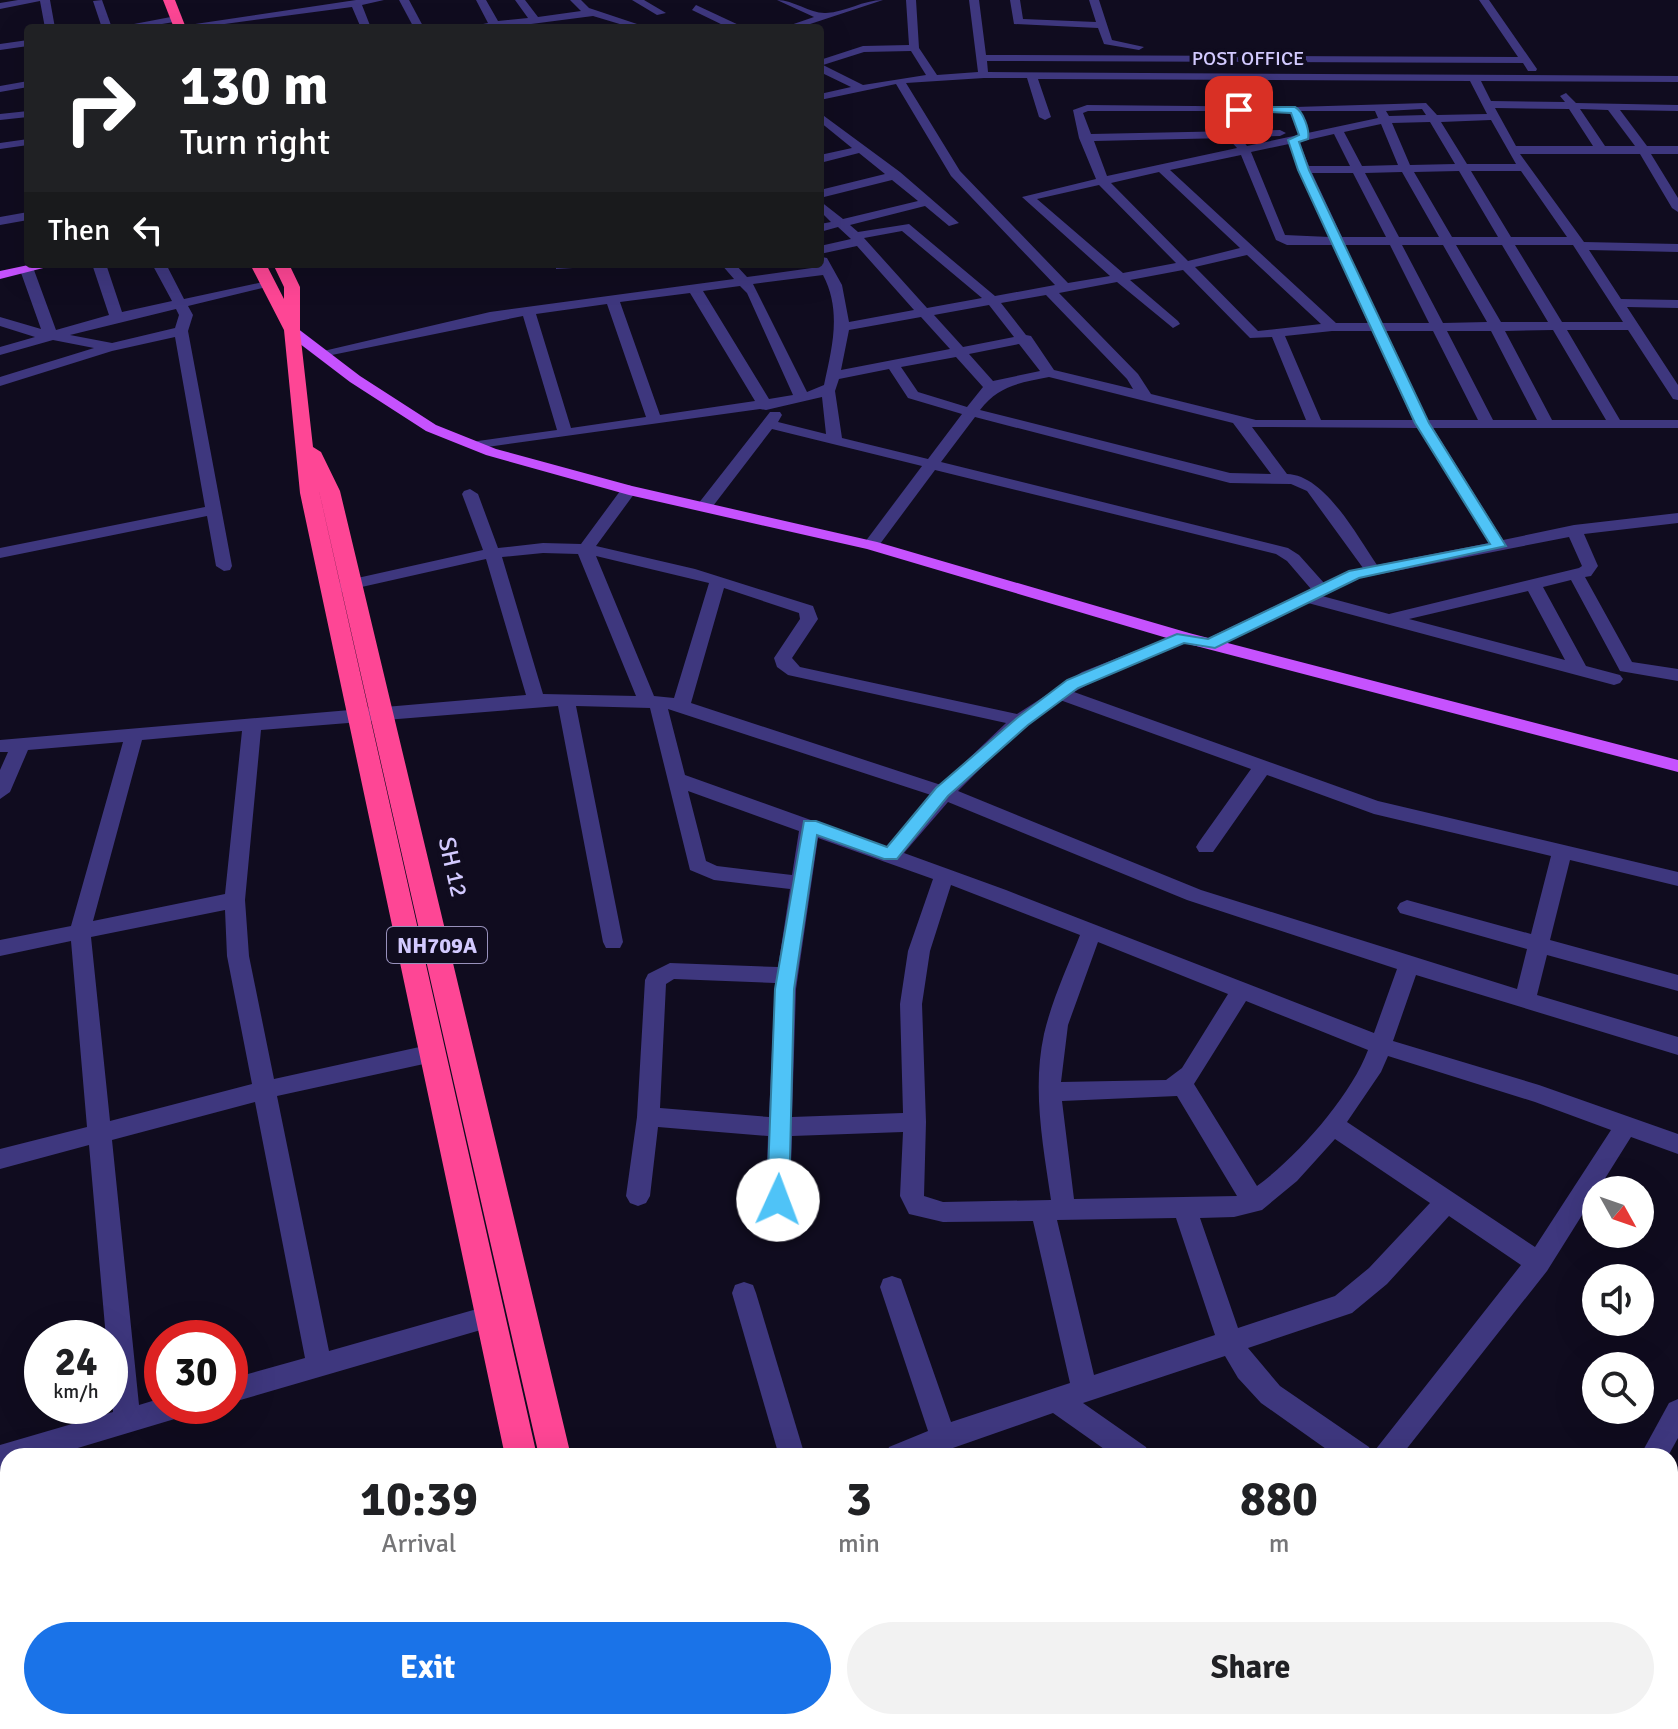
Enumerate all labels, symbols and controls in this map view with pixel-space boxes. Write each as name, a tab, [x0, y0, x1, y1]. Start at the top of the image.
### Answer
street label: POST OFFICE	[1192, 46, 1304, 71]
text: 130 m	[180, 51, 328, 120]
icon: right	[48, 56, 152, 160]
pin	[1205, 76, 1273, 144]
icon: arrive	[1217, 88, 1261, 132]
text: Turn right	[180, 120, 330, 165]
icon: left	[126, 208, 170, 252]
text: Then	[48, 212, 110, 249]
street label: SH 12	[432, 834, 474, 900]
road number: NH709A	[387, 927, 487, 963]
position arrow	[736, 1158, 820, 1242]
north arrow	[1582, 1176, 1654, 1248]
map controls	[1582, 1176, 1654, 1424]
button: sound	[1582, 1264, 1654, 1336]
speed limit sign: 30	[144, 1320, 248, 1424]
text: 24	[54, 1337, 98, 1387]
button: search	[1582, 1352, 1654, 1424]
text: km/h	[53, 1379, 99, 1404]
text: 10:39	[360, 1470, 478, 1529]
text: 3	[846, 1470, 872, 1529]
text: 880	[1240, 1470, 1318, 1529]
text: Arrival	[382, 1528, 456, 1560]
text: min	[838, 1528, 880, 1560]
text: m	[1269, 1528, 1289, 1560]
button: Exit	[24, 1622, 831, 1714]
button: Share	[847, 1622, 1654, 1714]

